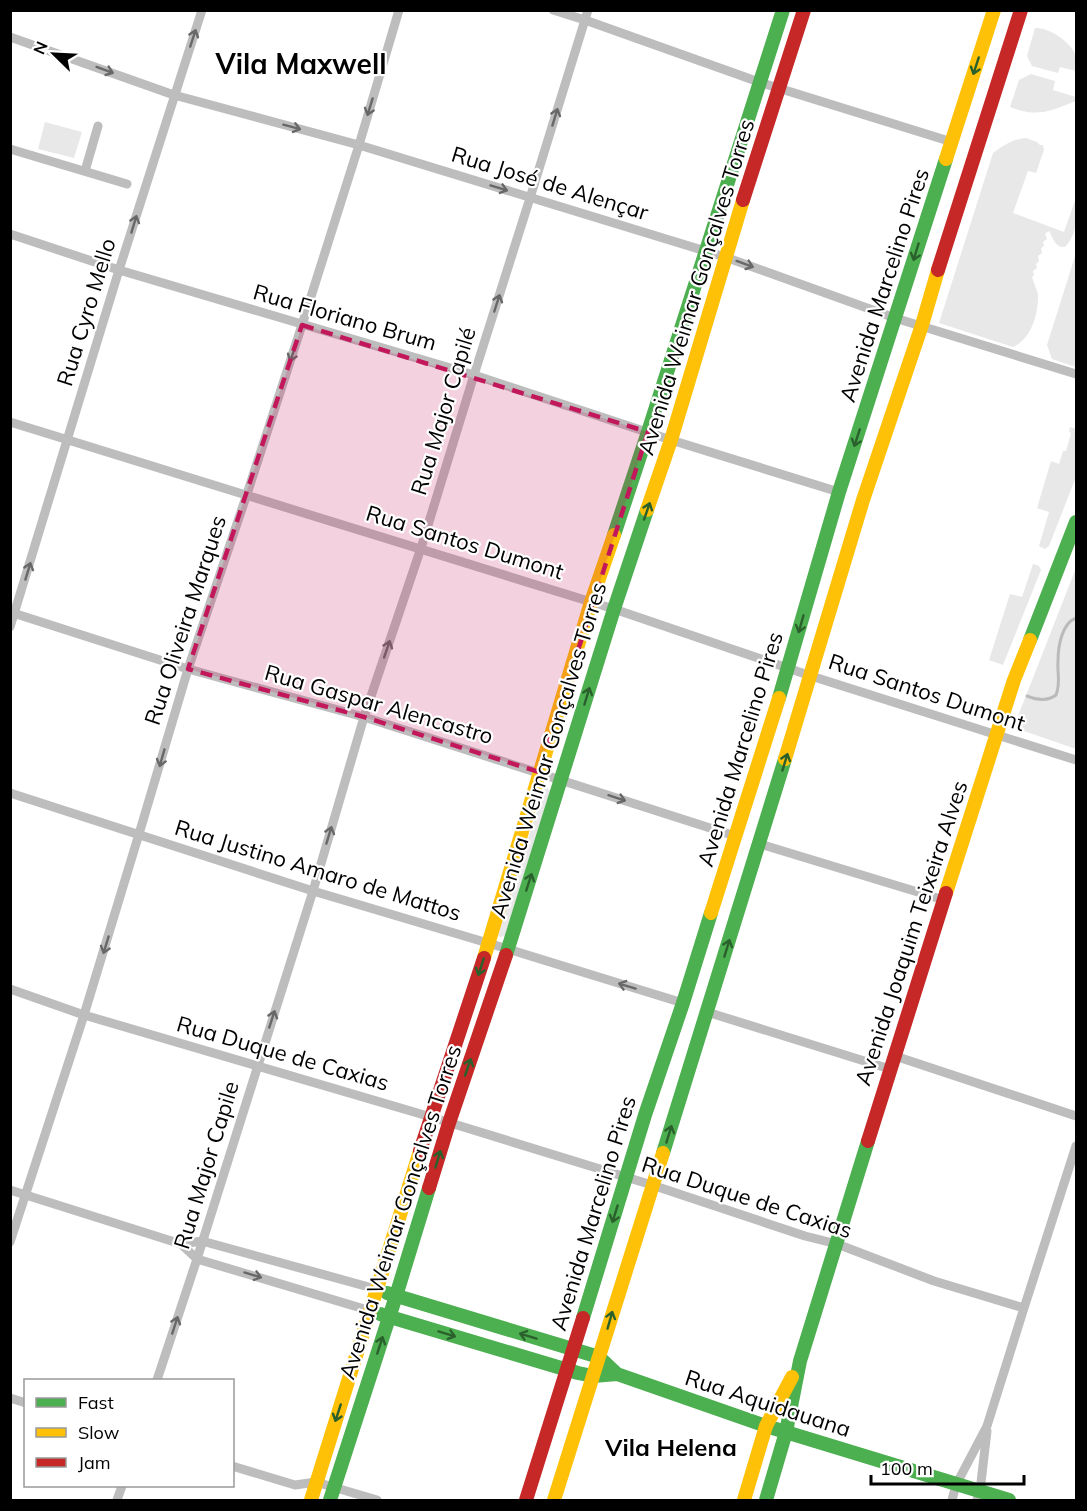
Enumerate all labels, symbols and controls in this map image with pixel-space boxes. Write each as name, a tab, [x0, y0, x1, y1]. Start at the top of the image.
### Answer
north arrow	[24, 24, 84, 84]
one-way arrow	[189, 29, 200, 48]
text: N	[29, 38, 52, 57]
district label: Vila Maxwell	[214, 46, 387, 81]
one-way arrow	[970, 56, 981, 75]
one-way arrow	[95, 66, 114, 77]
one-way arrow	[364, 97, 375, 116]
one-way arrow	[550, 108, 561, 127]
street label: Avenida Weimar Gonçalves Torres	[631, 116, 761, 458]
one-way arrow	[282, 122, 301, 133]
street label: Rua José de Alençar	[448, 140, 652, 226]
street label: Avenida Marcelino Pires	[833, 165, 935, 405]
one-way arrow	[489, 183, 508, 194]
one-way arrow	[129, 215, 140, 234]
street label: Rua Cyro Mello	[50, 235, 122, 389]
one-way arrow	[910, 242, 921, 261]
one-way arrow	[735, 259, 754, 270]
street label: Rua Floriano Brum	[250, 277, 440, 357]
one-way arrow	[492, 294, 503, 313]
street label: Rua Major Capilé	[404, 324, 482, 498]
one-way arrow	[287, 343, 298, 362]
one-way arrow	[850, 428, 861, 447]
street label: Rua Santos Dumont	[363, 499, 567, 585]
one-way arrow	[642, 502, 653, 521]
street label: Rua Oliveira Marques	[138, 512, 232, 728]
one-way arrow	[23, 562, 34, 581]
street label: Avenida Weimar Gonçalves Torres	[483, 579, 613, 921]
one-way arrow	[795, 614, 806, 633]
street label: Avenida Marcelino Pires	[691, 628, 789, 870]
one-way arrow	[383, 640, 394, 659]
street label: Rua Santos Dumont	[825, 647, 1029, 737]
street label: Rua Gaspar Alencastro	[262, 658, 496, 750]
one-way arrow	[582, 687, 593, 706]
one-way arrow	[156, 748, 167, 767]
one-way arrow	[780, 753, 791, 772]
street label: Avenida Joaquim Teixeira Alves	[848, 777, 974, 1089]
one-way arrow	[607, 794, 626, 805]
street label: Rua Justino Amaro de Mattos	[171, 813, 465, 927]
one-way arrow	[324, 826, 335, 845]
one-way arrow	[524, 873, 535, 892]
one-way arrow	[100, 935, 111, 954]
one-way arrow	[722, 939, 733, 958]
one-way arrow	[474, 957, 485, 976]
one-way arrow	[618, 980, 637, 991]
street label: Rua Duque de Caxias	[174, 1009, 392, 1097]
one-way arrow	[267, 1010, 278, 1029]
street label: Avenida Weimar Gonçalves Torres	[333, 1041, 467, 1383]
one-way arrow	[463, 1058, 474, 1077]
street label: Rua Major Capile	[167, 1078, 245, 1252]
street label: Avenida Marcelino Pires	[544, 1092, 642, 1334]
one-way arrow	[664, 1125, 675, 1144]
one-way arrow	[433, 1150, 444, 1169]
street label: Rua Duque de Caxias	[638, 1150, 856, 1244]
one-way arrow	[609, 1204, 620, 1223]
one-way arrow	[243, 1270, 262, 1281]
one-way arrow	[605, 1311, 616, 1330]
one-way arrow	[171, 1316, 182, 1335]
one-way arrow	[437, 1329, 456, 1340]
one-way arrow	[519, 1330, 538, 1341]
one-way arrow	[375, 1336, 386, 1355]
street label: Rua Aquidauana	[682, 1363, 854, 1443]
legend	[24, 1379, 234, 1487]
text: Fast	[78, 1391, 114, 1414]
one-way arrow	[332, 1403, 343, 1422]
text: Slow	[78, 1421, 120, 1444]
district label: Vila Helena	[604, 1432, 737, 1462]
scale bar	[871, 1448, 1024, 1486]
text: Jam	[78, 1451, 111, 1474]
text: 100 m	[880, 1457, 933, 1480]

